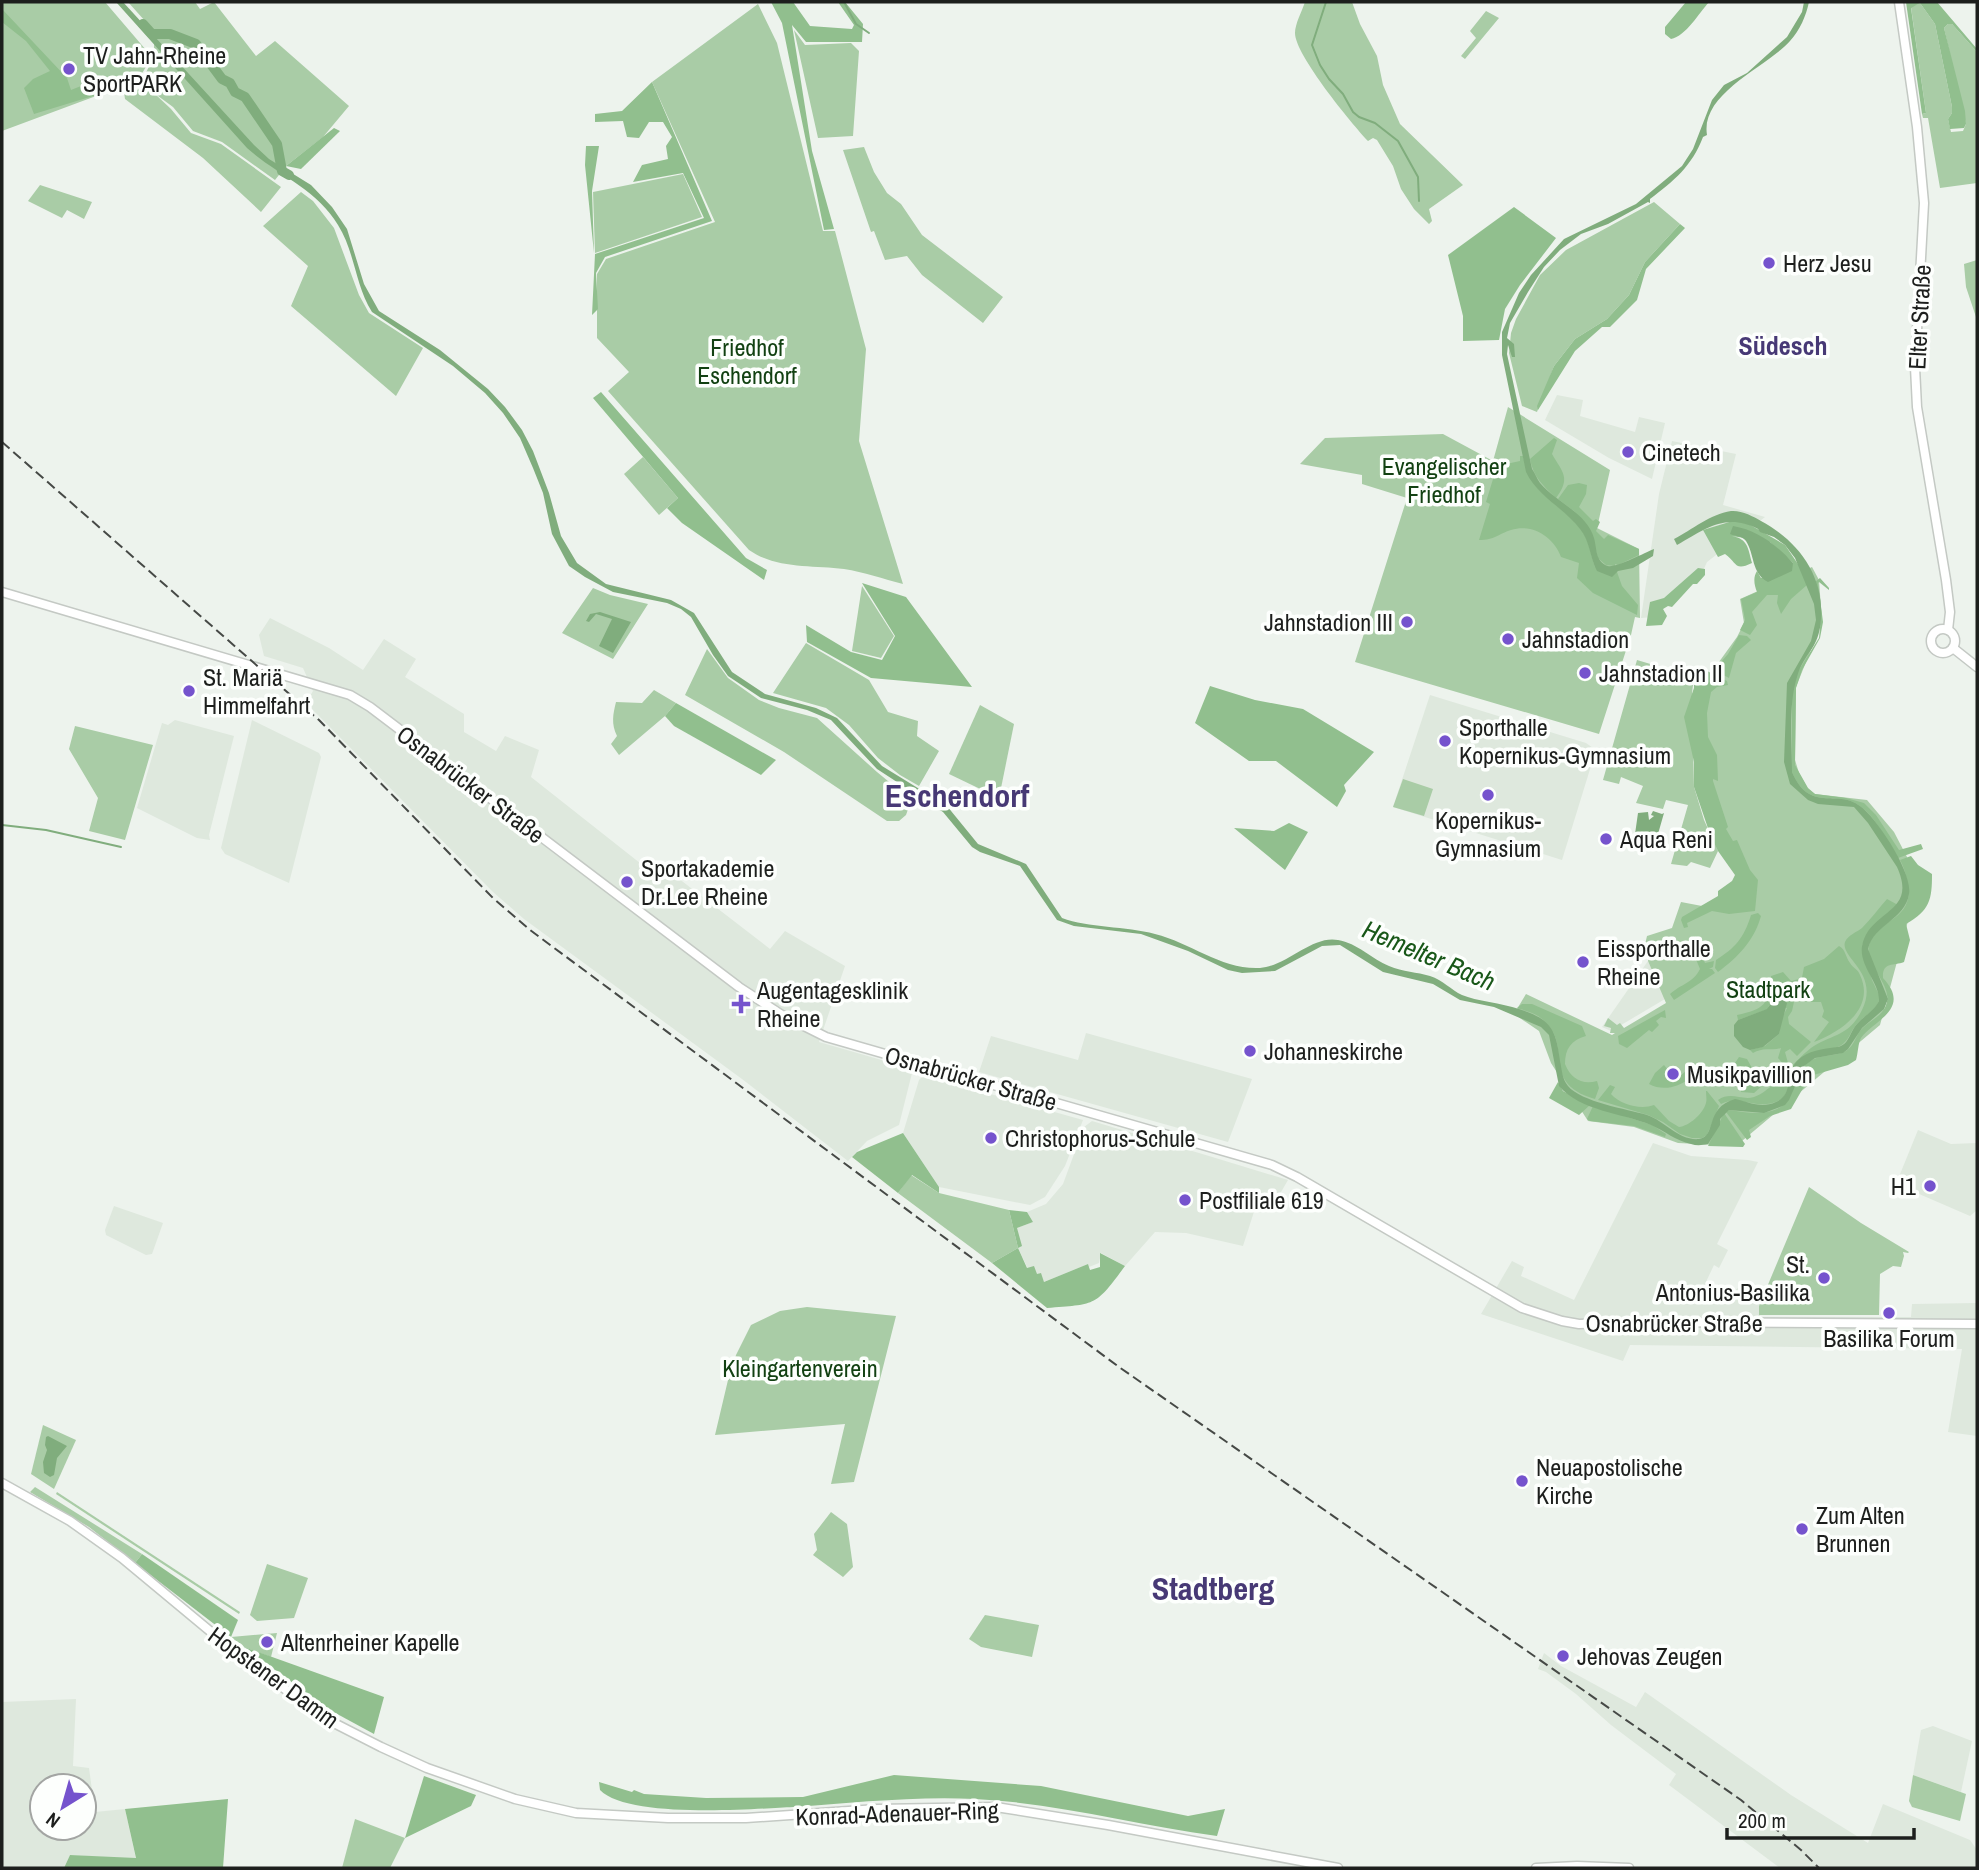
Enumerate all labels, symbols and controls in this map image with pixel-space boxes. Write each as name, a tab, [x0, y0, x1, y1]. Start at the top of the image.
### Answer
place label: TV Jahn-Rheine SportPARK	[83, 39, 226, 99]
marker: TV Jahn-Rheine SportPARK	[61, 61, 77, 77]
place label: Herz Jesu	[1783, 247, 1872, 279]
marker: Herz Jesu	[1761, 255, 1777, 271]
street label: Elter Straße	[1900, 264, 1938, 370]
district label: Südesch	[1739, 328, 1827, 363]
park label: Friedhof Eschendorf	[697, 331, 797, 391]
place label: Cinetech	[1642, 436, 1721, 468]
marker: Cinetech	[1620, 444, 1636, 460]
park label: Evangelischer Friedhof	[1382, 450, 1507, 510]
place label: Jahnstadion III	[1264, 606, 1393, 638]
marker: Jahnstadion III	[1399, 614, 1415, 630]
place label: Jahnstadion	[1522, 623, 1629, 655]
marker: Jahnstadion	[1500, 631, 1516, 647]
place label: Jahnstadion II	[1599, 657, 1723, 689]
place label: St. Mariä Himmelfahrt	[203, 661, 311, 721]
marker: Jahnstadion II	[1577, 665, 1593, 681]
marker: St. Mariä Himmelfahrt	[181, 683, 197, 699]
place label: Sporthalle Kopernikus-Gymnasium	[1459, 711, 1671, 771]
street label: Osnabrücker Straße	[391, 718, 551, 850]
marker: Sporthalle Kopernikus-Gymnasium	[1437, 733, 1453, 749]
district label: Eschendorf	[885, 774, 1029, 817]
marker: Kopernikus- Gymnasium	[1480, 787, 1496, 803]
place label: Kopernikus- Gymnasium	[1435, 804, 1541, 864]
place label: Aqua Reni	[1619, 823, 1713, 855]
marker: Aqua Reni	[1598, 831, 1614, 847]
place label: Sportakademie Dr.Lee Rheine	[641, 852, 774, 912]
marker: Sportakademie Dr.Lee Rheine	[619, 874, 635, 890]
water label: Hemelter Bach	[1357, 911, 1501, 999]
place label: Eissporthalle Rheine	[1597, 932, 1711, 992]
marker: Eissporthalle Rheine	[1575, 954, 1591, 970]
park label: Stadtpark	[1726, 973, 1810, 1005]
place label: Augentagesklinik Rheine	[756, 974, 908, 1034]
marker: Augentagesklinik Rheine	[731, 994, 751, 1014]
place label: Johanneskirche	[1264, 1035, 1403, 1067]
street label: Osnabrücker Straße	[881, 1038, 1061, 1118]
marker: Johanneskirche	[1242, 1043, 1258, 1059]
place label: Musikpavillion	[1687, 1058, 1813, 1090]
marker: Musikpavillion	[1665, 1066, 1681, 1082]
place label: Christophorus-Schule	[1005, 1122, 1195, 1154]
marker: Christophorus-Schule	[983, 1130, 999, 1146]
place label: H1	[1891, 1170, 1916, 1202]
marker: H1	[1922, 1178, 1938, 1194]
place label: Postfiliale 619	[1199, 1184, 1324, 1216]
marker: Postfiliale 619	[1177, 1192, 1193, 1208]
place label: St. Antonius-Basilika	[1655, 1248, 1810, 1308]
marker: St. Antonius-Basilika	[1816, 1270, 1832, 1286]
marker: Basilika Forum	[1881, 1305, 1897, 1321]
street label: Osnabrücker Straße	[1585, 1307, 1763, 1339]
place label: Basilika Forum	[1823, 1322, 1955, 1354]
park label: Kleingartenverein	[722, 1352, 878, 1384]
place label: Neuapostolische Kirche	[1536, 1451, 1683, 1511]
marker: Neuapostolische Kirche	[1514, 1473, 1530, 1489]
place label: Zum Alten Brunnen	[1816, 1499, 1905, 1559]
marker: Zum Alten Brunnen	[1794, 1521, 1810, 1537]
district label: Stadtberg	[1152, 1567, 1274, 1610]
street label: Hopstener Damm	[202, 1619, 346, 1735]
place label: Altenrheiner Kapelle	[280, 1626, 459, 1658]
marker: Altenrheiner Kapelle	[259, 1634, 275, 1650]
place label: Jehovas Zeugen	[1577, 1640, 1723, 1672]
marker: Jehovas Zeugen	[1555, 1648, 1571, 1664]
north arrow	[28, 1772, 98, 1842]
street label: Konrad-Adenauer-Ring	[795, 1793, 999, 1833]
scale bar	[1727, 1797, 1914, 1841]
text: 200 m	[1738, 1806, 1786, 1835]
text: N	[40, 1807, 65, 1834]

